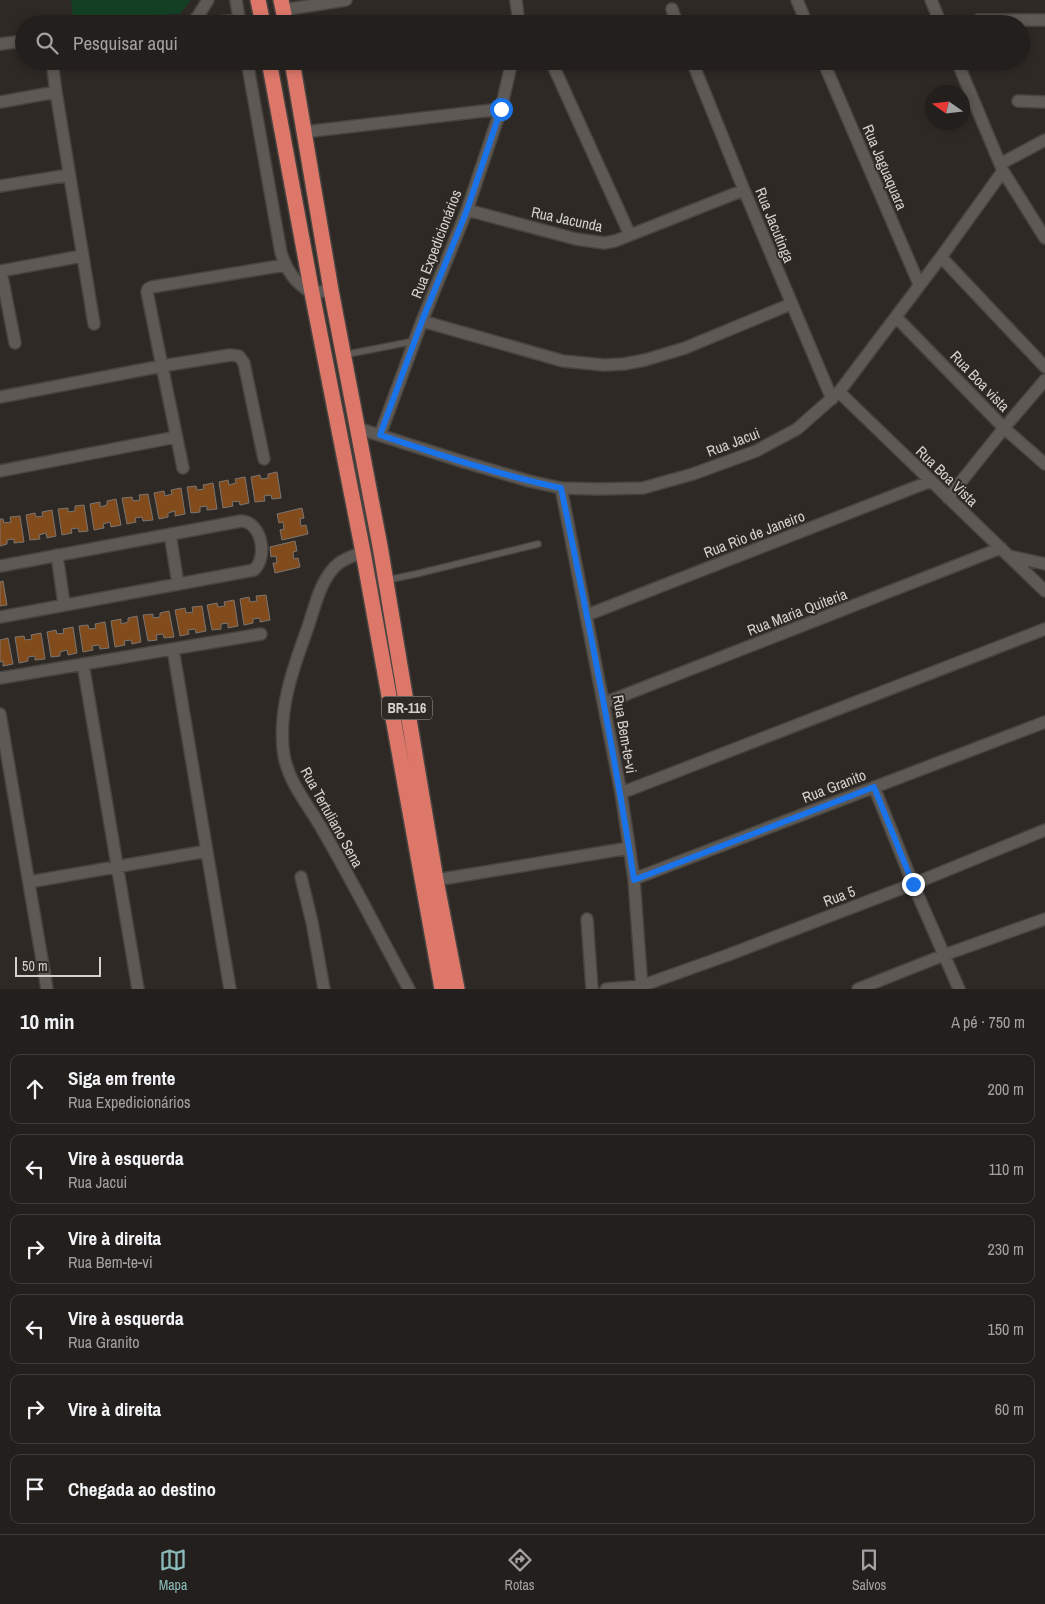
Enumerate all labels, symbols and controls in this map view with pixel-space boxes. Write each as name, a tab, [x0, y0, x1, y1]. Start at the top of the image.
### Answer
search box	[15, 15, 1030, 70]
icon: search	[33, 29, 61, 57]
text: Pesquisar aqui	[73, 30, 178, 56]
north arrow	[925, 85, 970, 130]
route start	[490, 98, 513, 121]
street label: Rua Jaguaquara	[858, 121, 912, 213]
street label: Rua Jacutinga	[750, 184, 800, 266]
street label: Rua Expedicionários	[406, 187, 466, 301]
street label: Rua Jacunda	[529, 201, 605, 237]
street label: Rua Boa vista	[946, 346, 1015, 416]
street label: Rua Jacui	[703, 422, 763, 462]
street label: Rua Boa Vista	[911, 441, 983, 511]
street label: Rua Rio de Janeiro	[700, 505, 808, 563]
street label: Rua Maria Quiteria	[744, 583, 850, 641]
street label: Rua Bem-te-vi	[608, 693, 642, 775]
road number: BR-116	[382, 696, 432, 720]
street label: Rua Tertuliano Sena	[296, 763, 368, 871]
street label: Rua Granito	[799, 764, 869, 808]
route end	[902, 873, 925, 896]
street label: Rua 5	[820, 880, 858, 912]
scale bar	[15, 954, 101, 977]
text: 50 m	[22, 957, 48, 975]
text: 10 min	[20, 1007, 75, 1036]
text: A pé · 750 m	[951, 1011, 1025, 1033]
text: Siga em frente	[68, 1065, 175, 1091]
icon: ahead	[21, 1075, 49, 1103]
text: 200 m	[988, 1078, 1024, 1100]
text: Rua Expedicionários	[68, 1091, 191, 1113]
text: Vire à esquerda	[68, 1145, 184, 1171]
icon: left	[21, 1155, 49, 1183]
text: 110 m	[988, 1158, 1024, 1180]
text: Rua Jacui	[68, 1171, 127, 1193]
text: Vire à direita	[68, 1225, 161, 1251]
icon: right	[21, 1235, 49, 1263]
text: 230 m	[988, 1238, 1024, 1260]
text: Rua Bem-te-vi	[68, 1251, 153, 1273]
text: Vire à esquerda	[68, 1305, 184, 1331]
icon: left	[21, 1315, 49, 1343]
text: 150 m	[988, 1318, 1024, 1340]
text: Rua Granito	[68, 1331, 139, 1353]
icon: right	[21, 1395, 49, 1423]
text: Vire à direita	[68, 1396, 161, 1422]
text: 60 m	[995, 1398, 1024, 1420]
icon: arrive	[21, 1475, 49, 1503]
text: Chegada ao destino	[68, 1476, 216, 1502]
tab: Mapa	[159, 1546, 187, 1594]
tab: Rotas	[505, 1546, 535, 1594]
tab: Salvos	[852, 1546, 886, 1594]

